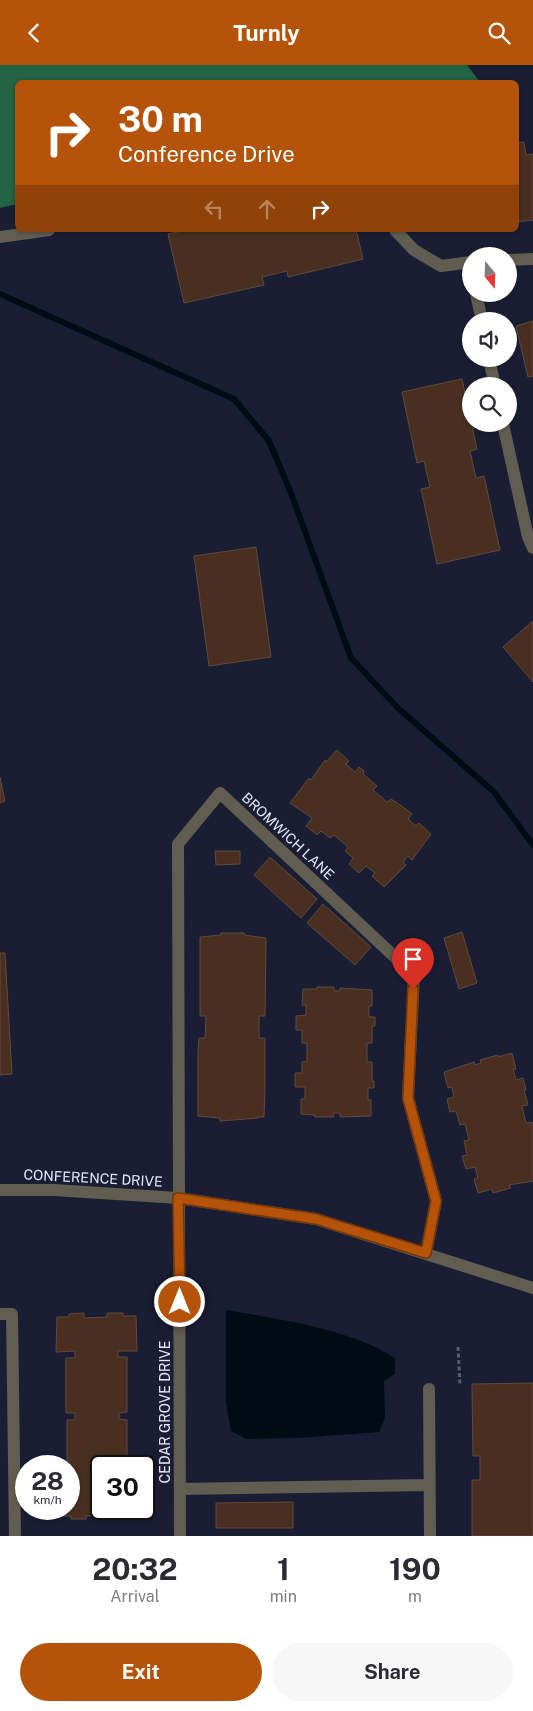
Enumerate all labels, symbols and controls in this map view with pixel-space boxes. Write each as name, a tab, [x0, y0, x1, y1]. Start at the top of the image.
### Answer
icon: back	[20, 19, 48, 47]
icon: search	[485, 19, 513, 47]
text: Turnly	[233, 20, 300, 46]
text: 30 m	[118, 99, 203, 140]
icon: right	[35, 100, 100, 165]
text: Conference Drive	[118, 141, 295, 167]
icon: left	[200, 195, 228, 223]
icon: ahead	[253, 195, 281, 223]
icon: right	[306, 195, 334, 223]
north arrow	[462, 247, 518, 303]
map controls	[462, 247, 517, 432]
button: sound	[462, 312, 517, 367]
button: search	[462, 377, 517, 432]
street label: BROMWICH LANE	[239, 789, 337, 883]
pin	[392, 938, 434, 989]
icon: arrive	[399, 945, 427, 973]
street label: CONFERENCE DRIVE	[23, 1166, 163, 1190]
position arrow	[153, 1275, 205, 1327]
street label: CEDAR GROVE DRIVE	[157, 1341, 173, 1483]
speed limit sign: 30	[90, 1455, 155, 1520]
text: 28	[31, 1466, 64, 1496]
text: km/h	[33, 1493, 62, 1507]
text: 20:32	[92, 1551, 178, 1587]
text: 1	[277, 1551, 290, 1587]
text: 190	[389, 1551, 441, 1587]
text: Arrival	[110, 1587, 160, 1606]
text: min	[270, 1587, 297, 1606]
text: m	[408, 1587, 422, 1606]
button: Exit	[20, 1643, 262, 1701]
button: Share	[272, 1643, 513, 1701]

